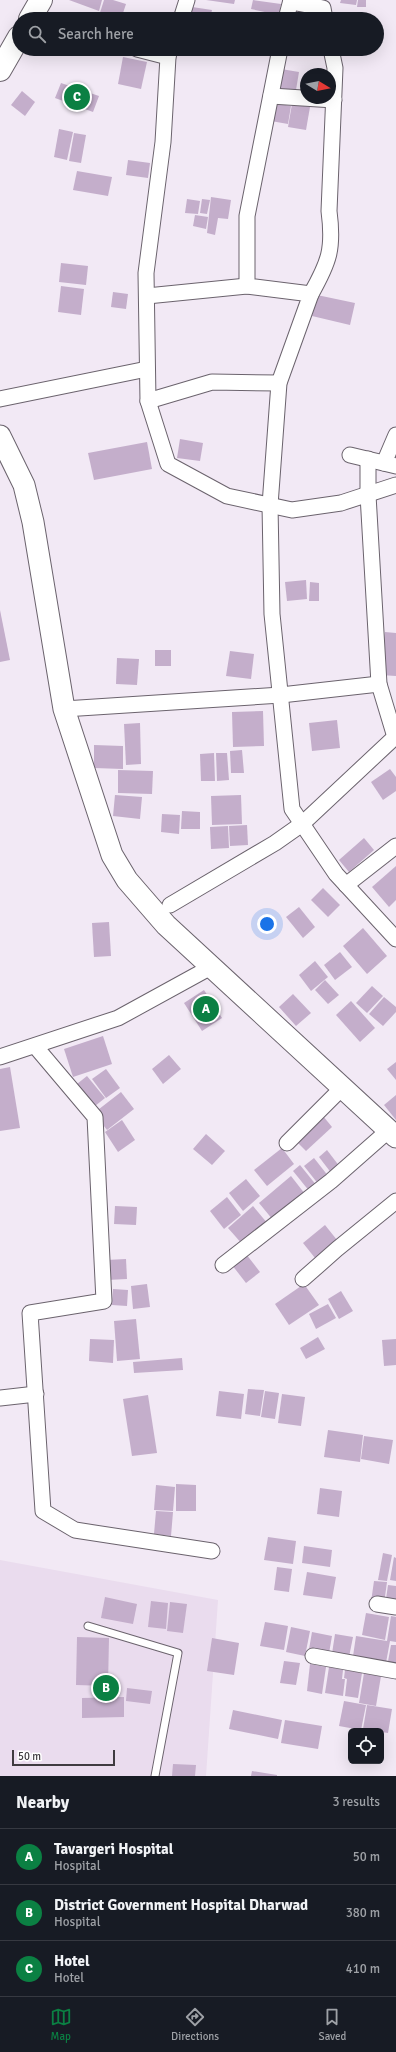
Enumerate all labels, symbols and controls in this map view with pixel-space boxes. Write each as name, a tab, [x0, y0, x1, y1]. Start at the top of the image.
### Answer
search box	[12, 12, 384, 56]
icon: search	[26, 23, 48, 45]
text: Search here	[58, 25, 134, 43]
north arrow	[300, 68, 336, 104]
pin: C	[64, 82, 90, 112]
your location	[257, 914, 277, 934]
pin: A	[193, 994, 219, 1024]
pin: B	[93, 1673, 119, 1703]
map controls	[348, 1728, 384, 1764]
button: locate	[348, 1728, 384, 1764]
scale bar	[12, 1748, 115, 1767]
text: 50 m	[18, 1750, 41, 1763]
text: Nearby	[16, 1792, 69, 1813]
text: 3 results	[332, 1794, 380, 1810]
text: Tavargeri Hospital	[54, 1840, 173, 1858]
text: A	[25, 1849, 33, 1865]
text: 50 m	[353, 1849, 380, 1865]
text: Hospital	[54, 1858, 101, 1874]
text: District Government Hospital Dharwad	[54, 1896, 308, 1914]
text: B	[25, 1905, 33, 1921]
text: 380 m	[346, 1905, 380, 1921]
text: Hospital	[54, 1914, 101, 1930]
text: Hotel	[54, 1952, 90, 1970]
text: C	[25, 1961, 33, 1977]
text: 410 m	[346, 1961, 380, 1977]
text: Hotel	[54, 1970, 84, 1986]
tab: Map	[50, 2006, 72, 2043]
tab: Directions	[171, 2006, 219, 2043]
tab: Saved	[319, 2006, 346, 2043]

